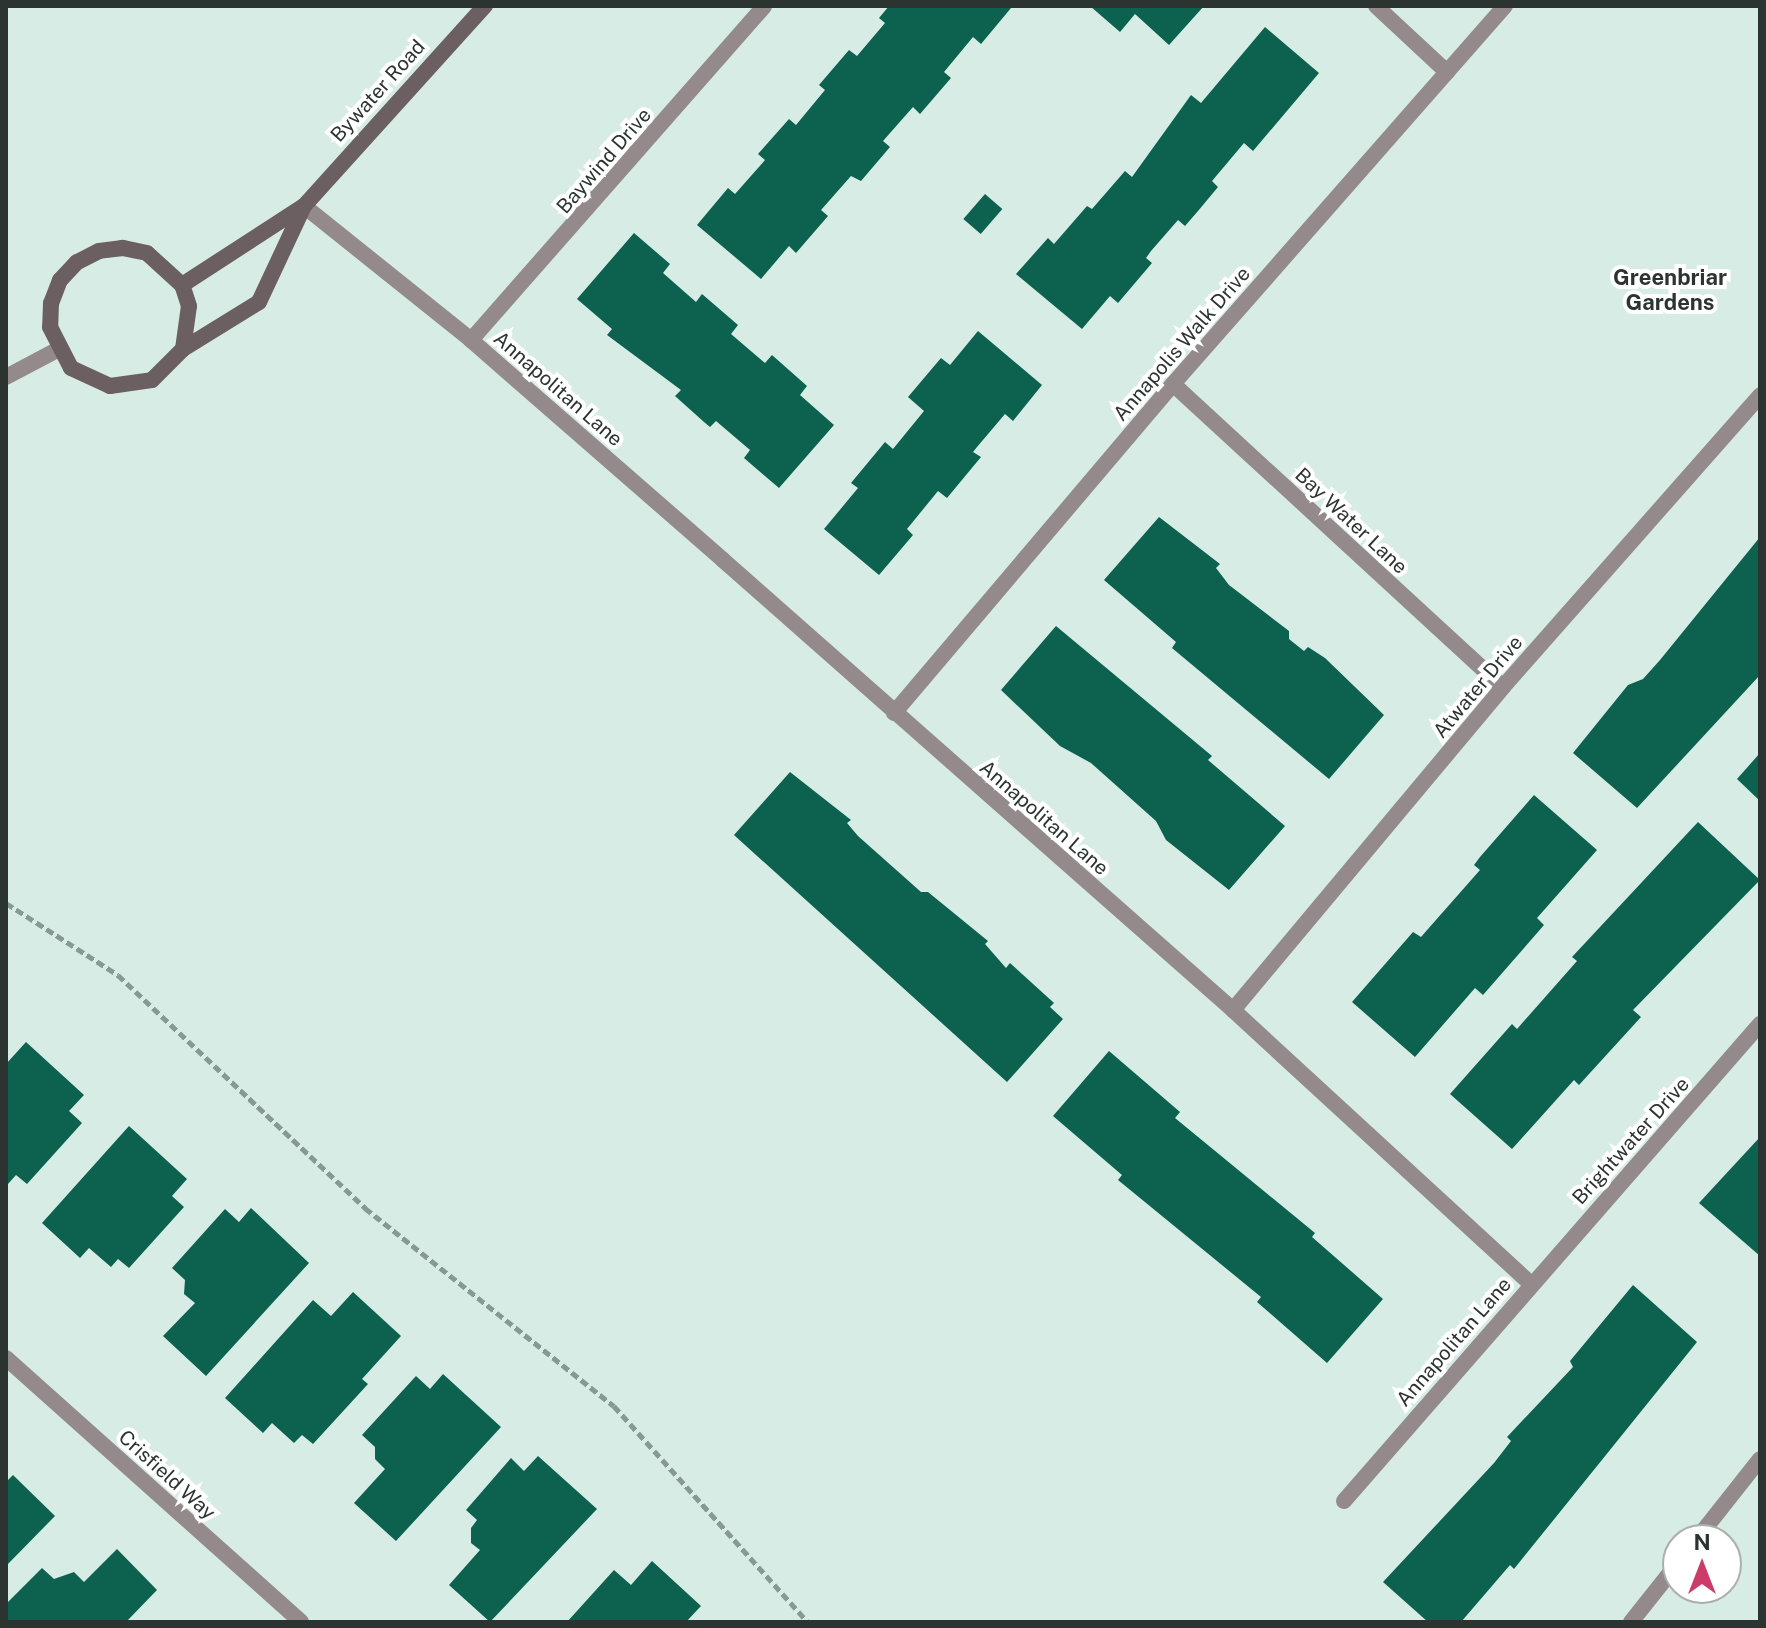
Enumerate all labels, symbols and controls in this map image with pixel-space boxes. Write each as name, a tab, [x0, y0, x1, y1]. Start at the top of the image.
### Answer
street label: Bywater Road	[326, 35, 430, 147]
street label: Baywind Drive	[552, 103, 656, 219]
street label: Annapolis Walk Drive	[1108, 262, 1256, 426]
district label: Greenbriar Gardens	[1613, 264, 1727, 316]
street label: Annapolitan Lane	[489, 327, 627, 451]
street label: Bay Water Lane	[1290, 463, 1412, 579]
street label: Atwater Drive	[1428, 631, 1528, 743]
street label: Annapolitan Lane	[975, 756, 1113, 880]
street label: Brightwater Drive	[1568, 1072, 1694, 1210]
street label: Annapolitan Lane	[1392, 1273, 1516, 1411]
street label: Crisfield Way	[113, 1425, 221, 1525]
north arrow	[1662, 1524, 1742, 1604]
text: N	[1693, 1529, 1711, 1555]

